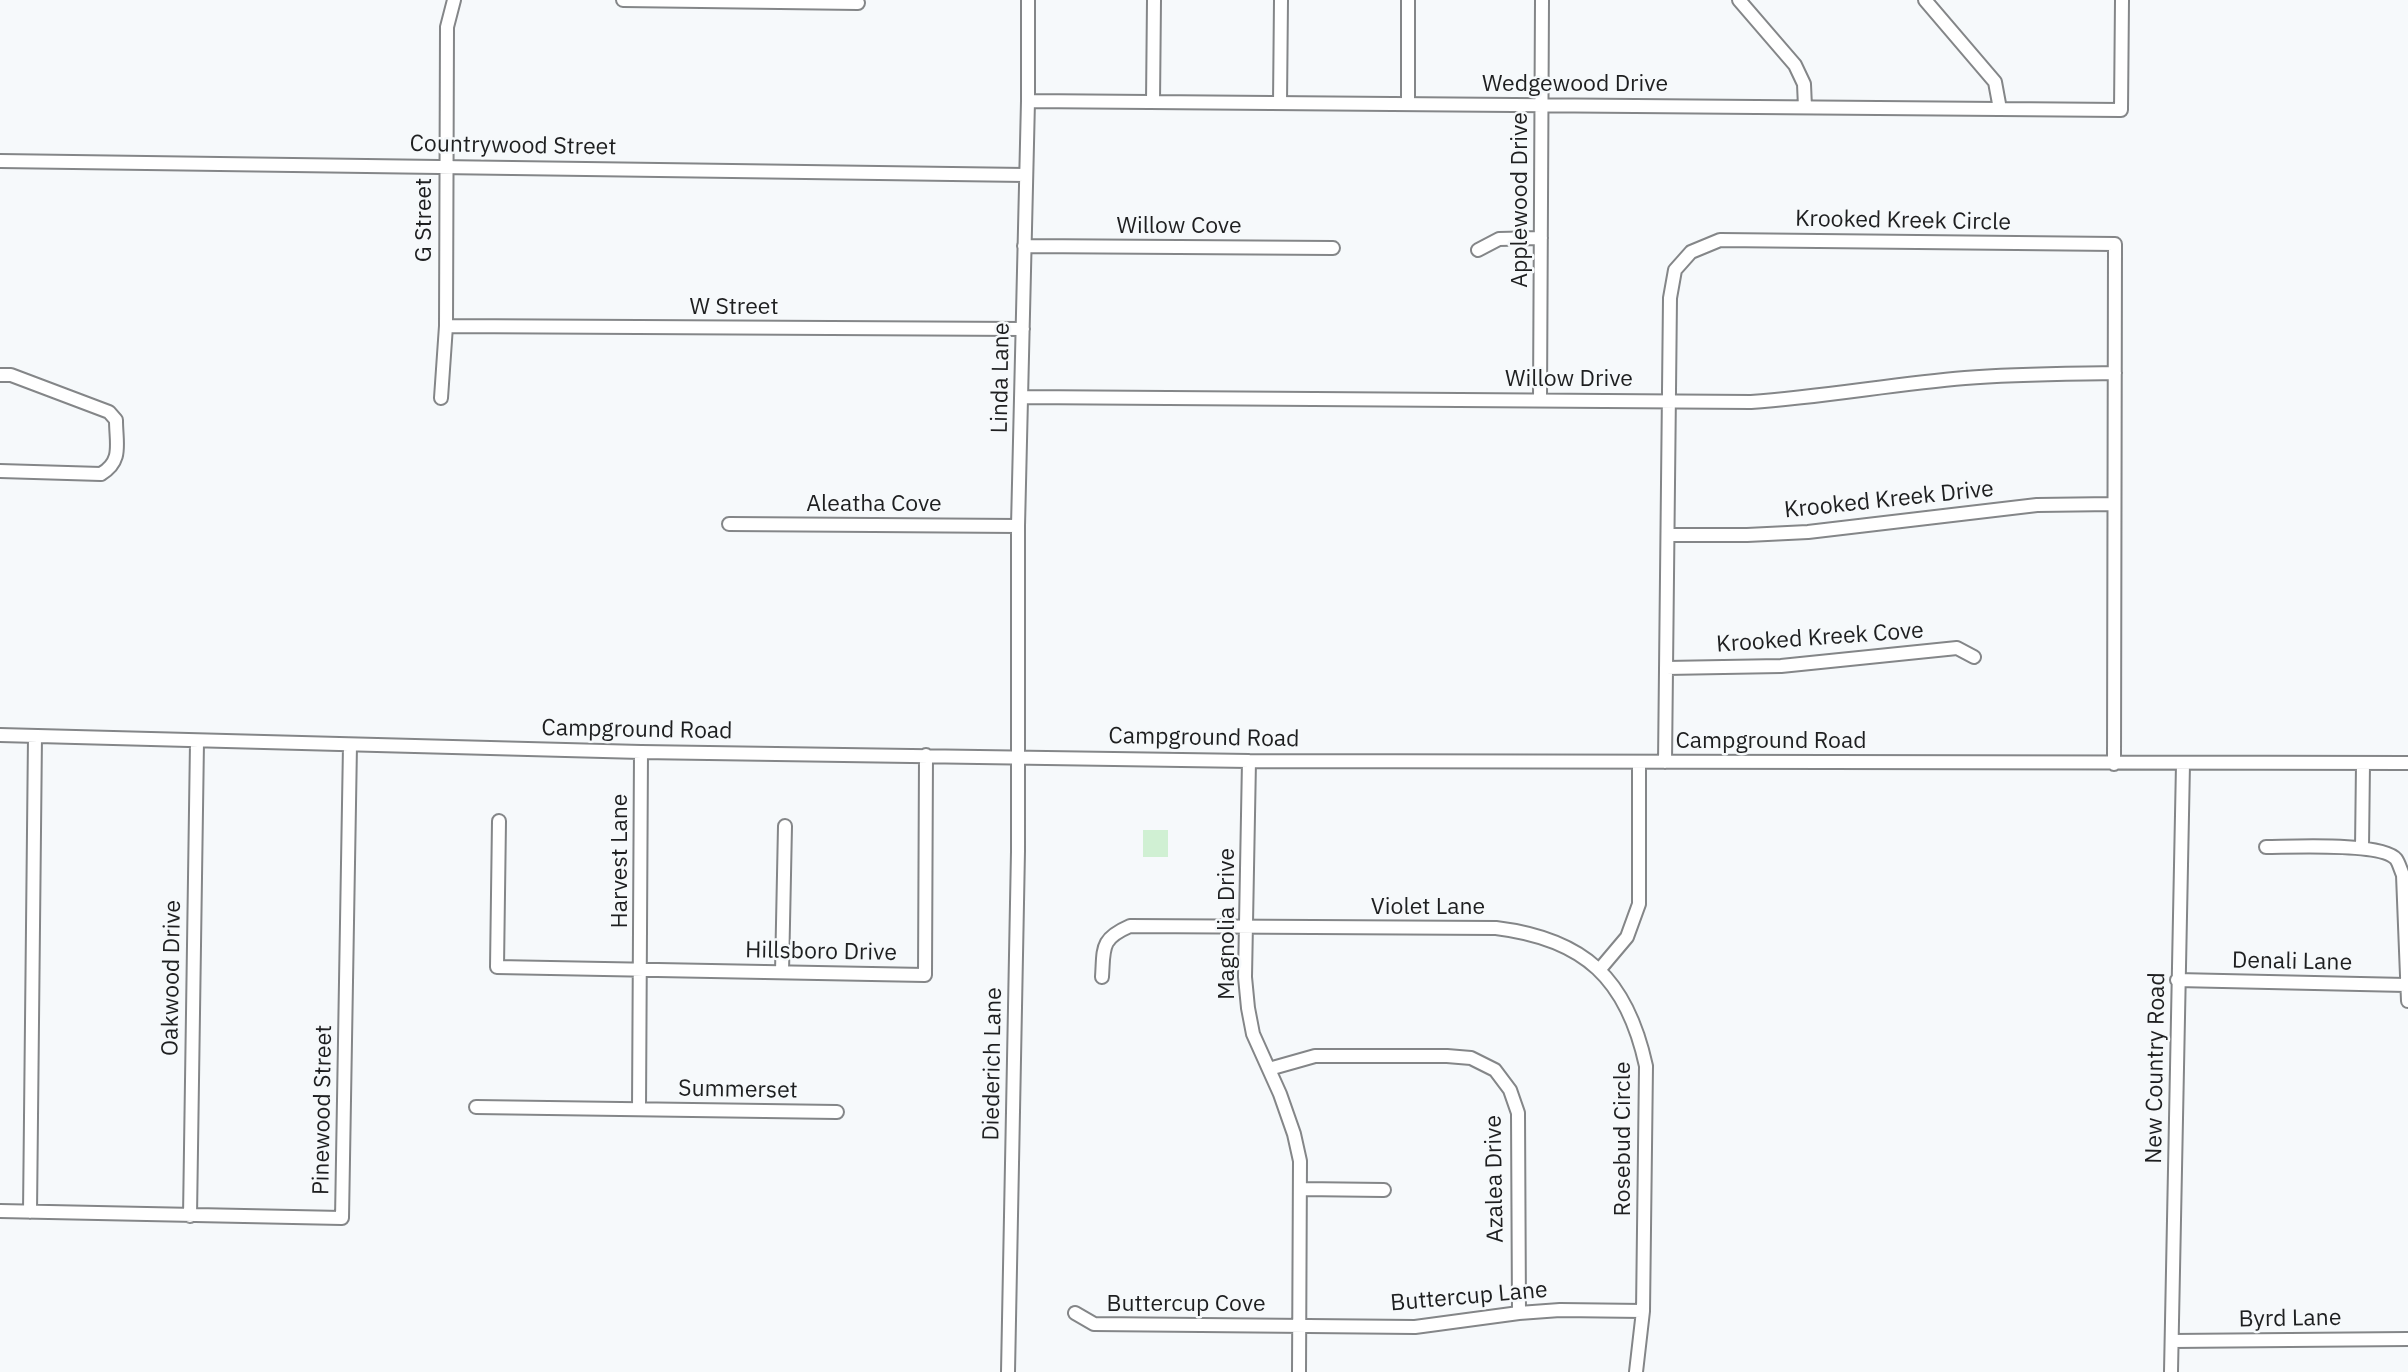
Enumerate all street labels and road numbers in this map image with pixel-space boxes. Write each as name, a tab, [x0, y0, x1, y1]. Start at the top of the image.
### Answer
street label: Wedgewood Drive	[1482, 70, 1668, 98]
street label: Applewood Drive	[1506, 112, 1534, 288]
street label: Countrywood Street	[409, 130, 617, 162]
street label: G Street	[410, 178, 438, 262]
street label: Krooked Kreek Circle	[1795, 205, 2011, 237]
street label: Willow Cove	[1116, 212, 1242, 240]
street label: W Street	[689, 293, 779, 321]
street label: Linda Lane	[986, 322, 1016, 434]
street label: Willow Drive	[1505, 365, 1633, 393]
street label: Krooked Kreek Drive	[1783, 475, 1995, 525]
street label: Aleatha Cove	[806, 490, 942, 518]
street label: Krooked Kreek Cove	[1715, 617, 1925, 659]
street label: Campground Road	[541, 715, 733, 745]
street label: Campground Road	[1108, 723, 1300, 753]
street label: Campground Road	[1675, 727, 1867, 755]
street label: Harvest Lane	[606, 794, 634, 928]
street label: Magnolia Drive	[1213, 848, 1241, 1000]
street label: Violet Lane	[1371, 893, 1485, 921]
street label: Oakwood Drive	[157, 900, 187, 1056]
street label: Hillsboro Drive	[745, 937, 897, 967]
street label: Denali Lane	[2232, 947, 2352, 977]
street label: New Country Road	[2141, 972, 2171, 1164]
street label: Diederich Lane	[978, 987, 1008, 1141]
street label: Pinewood Street	[308, 1025, 338, 1195]
street label: Rosebud Circle	[1609, 1061, 1637, 1217]
street label: Summerset	[678, 1075, 798, 1105]
street label: Azalea Drive	[1480, 1115, 1510, 1243]
street label: Buttercup Lane	[1389, 1276, 1549, 1318]
street label: Buttercup Cove	[1106, 1290, 1266, 1318]
street label: Byrd Lane	[2238, 1304, 2342, 1334]

